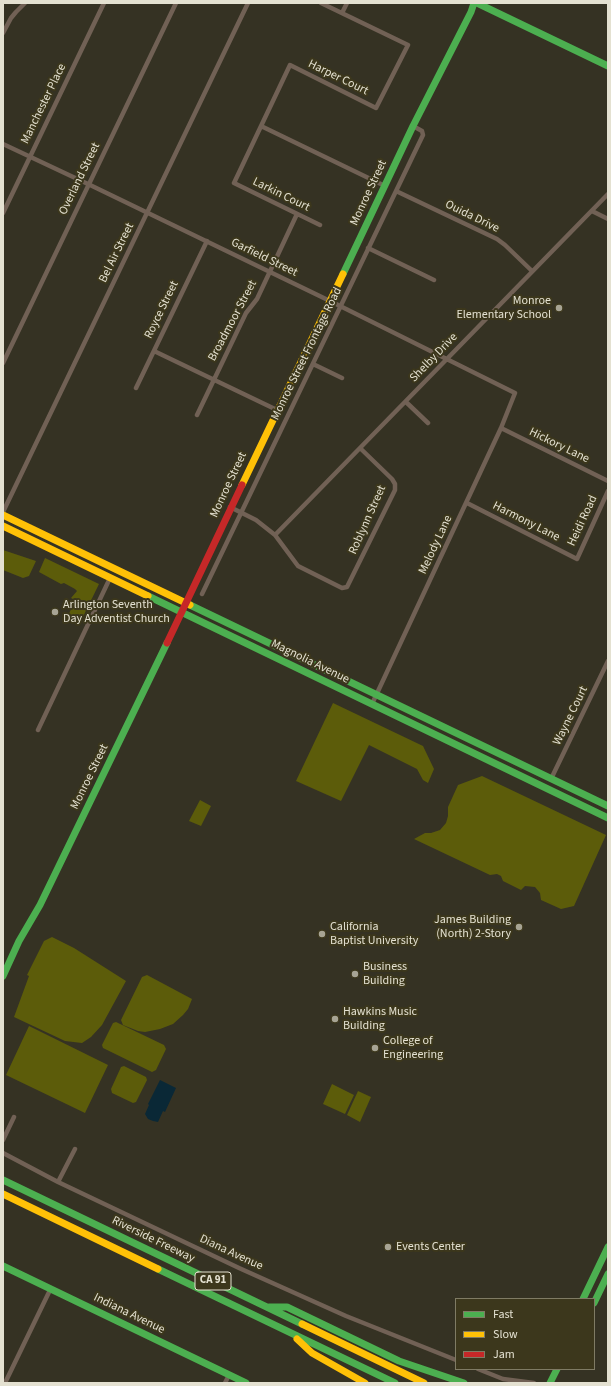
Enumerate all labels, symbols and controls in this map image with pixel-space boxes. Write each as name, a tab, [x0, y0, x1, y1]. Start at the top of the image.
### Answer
street label: Harper Court	[305, 57, 371, 99]
street label: Manchester Place	[18, 61, 70, 147]
street label: Overland Street	[56, 141, 104, 217]
street label: Monroe Street	[348, 158, 390, 228]
street label: Larkin Court	[250, 175, 312, 215]
street label: Ouida Drive	[443, 198, 501, 236]
street label: Bel Air Street	[96, 221, 138, 285]
street label: Garfield Street	[228, 236, 300, 280]
street label: Broadmoor Street	[206, 278, 260, 364]
street label: Royce Street	[142, 279, 182, 341]
street label: Monroe Street Frontage Road	[269, 285, 345, 423]
place label: Monroe Elementary School	[456, 294, 551, 322]
marker: Monroe Elementary School	[554, 303, 564, 313]
street label: Shelby Drive	[407, 331, 461, 385]
street label: Hickory Lane	[526, 425, 592, 467]
street label: Monroe Street	[208, 450, 250, 520]
street label: Roblynn Street	[346, 483, 390, 557]
street label: Heidi Road	[565, 493, 601, 549]
street label: Harmony Lane	[490, 499, 562, 545]
street label: Melody Lane	[416, 513, 456, 577]
place label: Arlington Seventh Day Adventist Church	[63, 598, 170, 626]
marker: Arlington Seventh Day Adventist Church	[50, 607, 60, 617]
street label: Magnolia Avenue	[268, 637, 352, 687]
street label: Wayne Court	[551, 684, 591, 748]
street label: Monroe Street	[68, 742, 112, 812]
place label: James Building (North) 2-Story	[434, 913, 511, 941]
place label: California Baptist University	[330, 920, 418, 948]
marker: James Building (North) 2-Story	[514, 922, 524, 932]
marker: California Baptist University	[317, 929, 327, 939]
place label: Business Building	[363, 960, 407, 988]
marker: Business Building	[350, 969, 360, 979]
place label: Hawkins Music Building	[343, 1005, 417, 1033]
marker: Hawkins Music Building	[330, 1014, 340, 1024]
place label: College of Engineering	[383, 1034, 443, 1062]
marker: College of Engineering	[370, 1043, 380, 1053]
street label: Riverside Freeway	[109, 1214, 197, 1266]
street label: Diana Avenue	[197, 1232, 265, 1274]
place label: Events Center	[396, 1240, 465, 1254]
marker: Events Center	[383, 1242, 393, 1252]
road number: CA 91	[195, 1272, 231, 1290]
street label: Indiana Avenue	[91, 1291, 167, 1337]
legend	[455, 1298, 595, 1370]
text: Fast	[493, 1306, 513, 1323]
text: Slow	[493, 1326, 518, 1343]
text: Jam	[493, 1346, 515, 1363]

